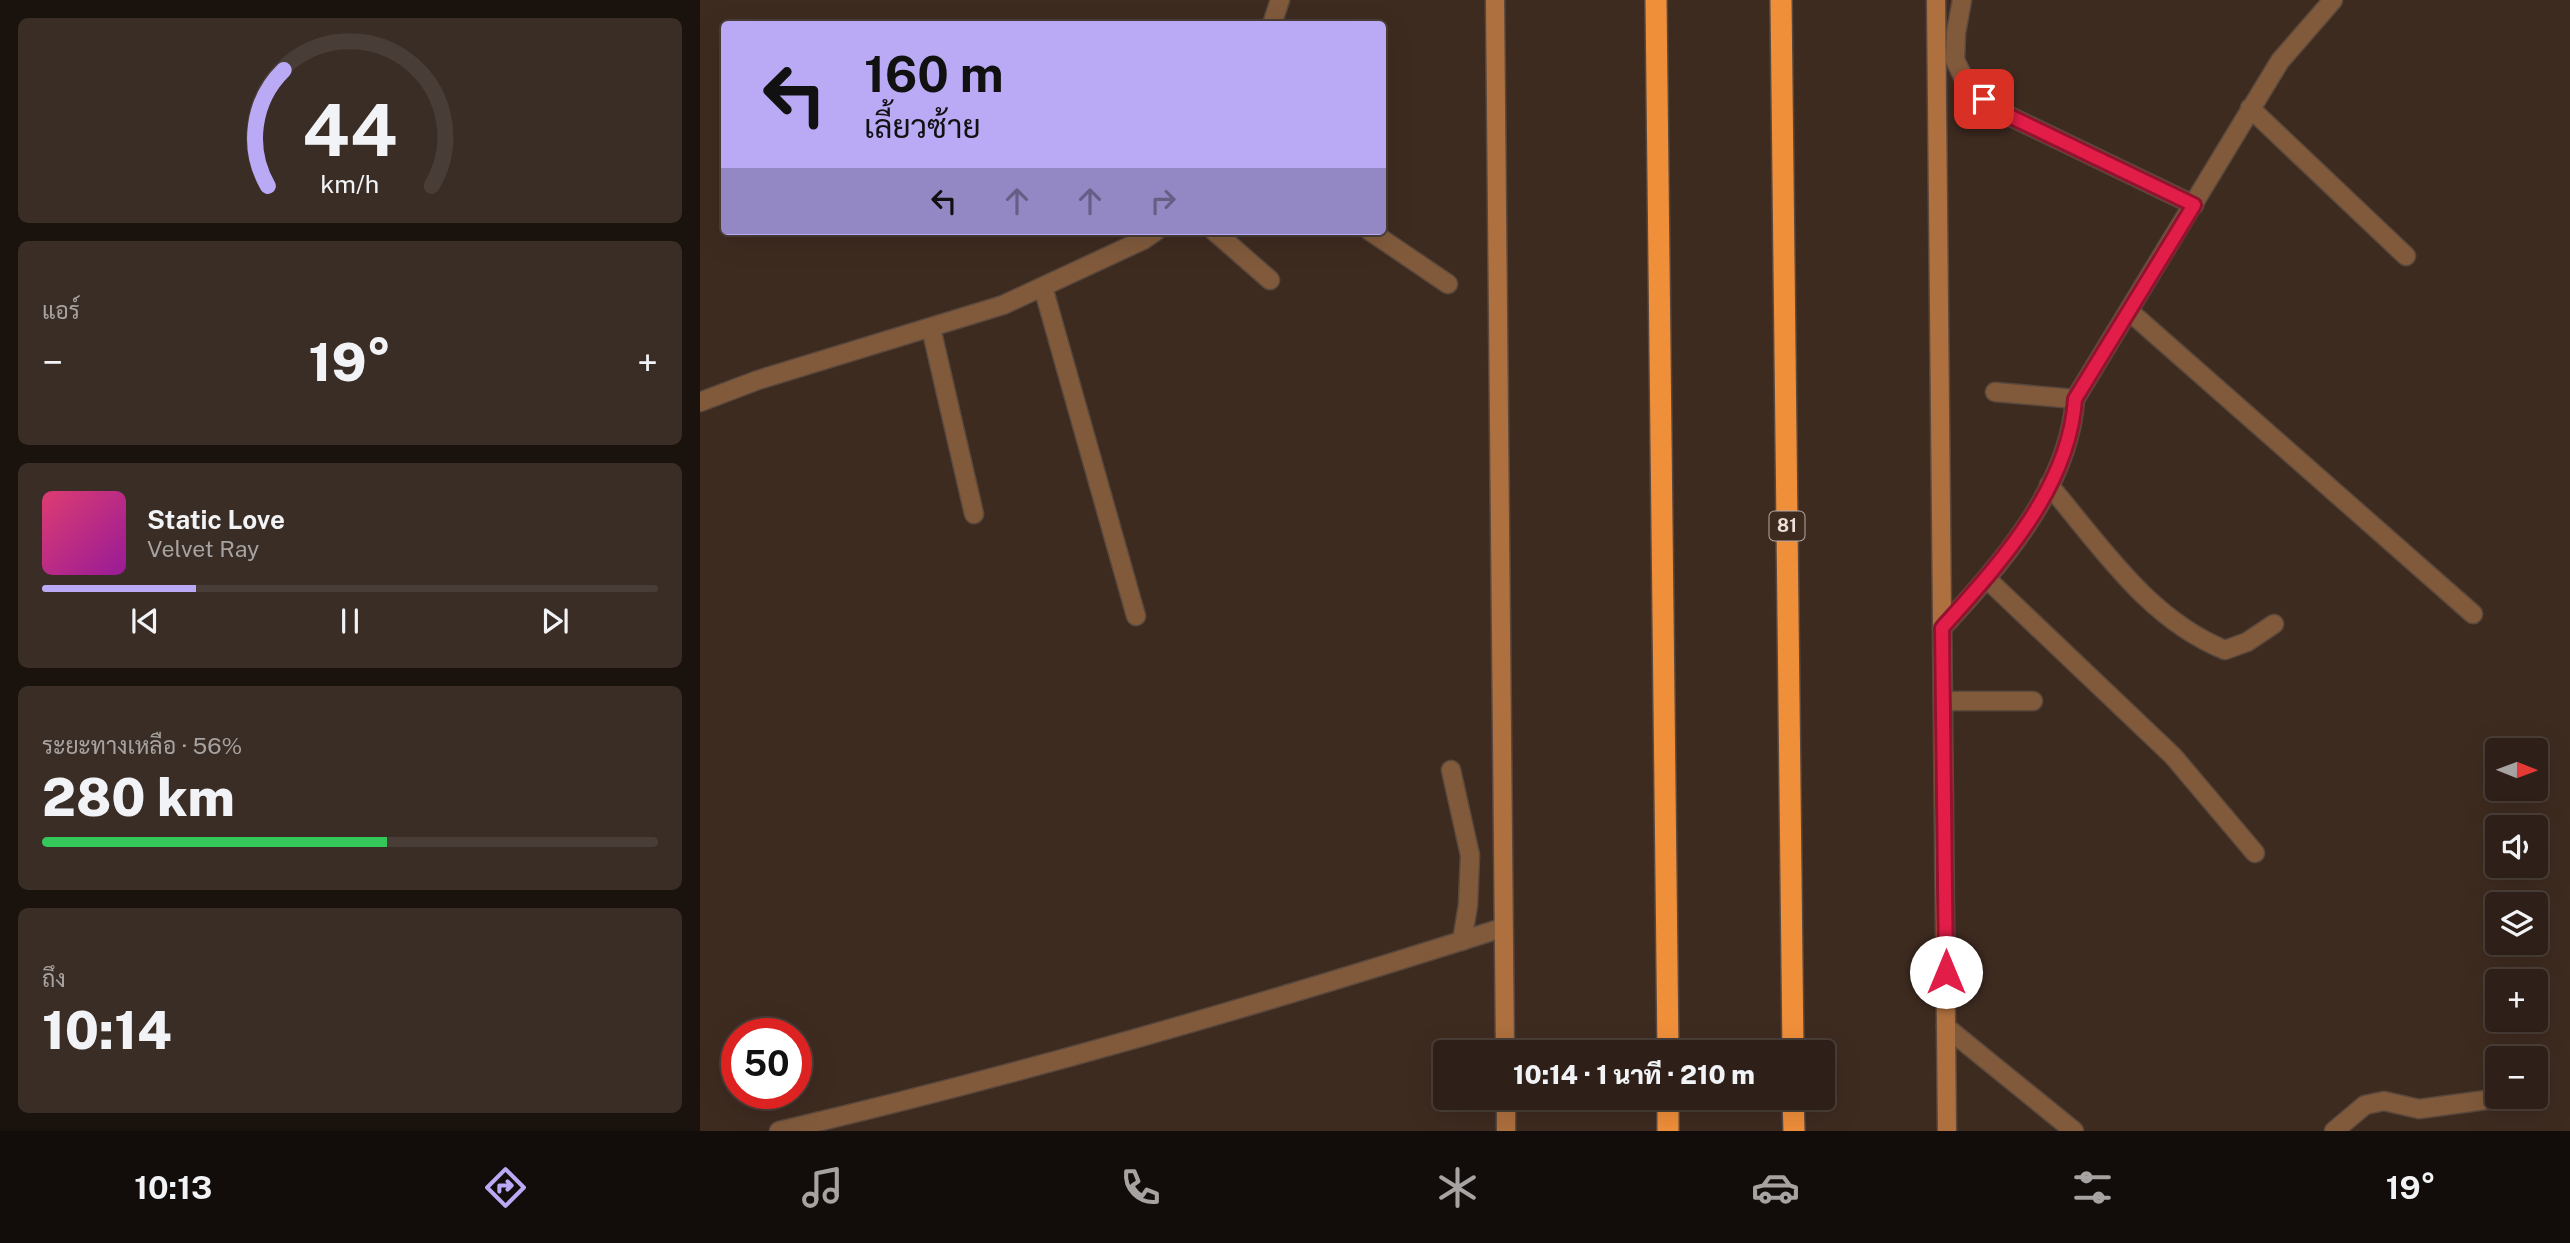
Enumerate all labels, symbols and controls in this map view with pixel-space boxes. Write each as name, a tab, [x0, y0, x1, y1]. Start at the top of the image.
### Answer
text: 160 m	[864, 45, 1004, 103]
icon: left	[749, 49, 840, 140]
pin	[1954, 69, 2014, 129]
icon: arrive	[1965, 80, 2003, 118]
text: 44	[302, 88, 398, 173]
text: เลี้ยวซ้าย	[864, 108, 981, 145]
text: km/h	[321, 169, 379, 199]
icon: left	[925, 182, 963, 220]
icon: ahead	[998, 182, 1036, 220]
icon: ahead	[1071, 182, 1109, 220]
icon: right	[1144, 182, 1182, 220]
text: แอร์	[42, 297, 80, 324]
text: 19°	[309, 332, 391, 393]
text: −	[42, 340, 63, 385]
text: +	[637, 340, 658, 385]
text: Static Love	[147, 504, 285, 535]
road number: 81	[1770, 512, 1804, 540]
text: Velvet Ray	[147, 535, 259, 562]
icon: previous	[126, 602, 164, 640]
icon: pause	[331, 602, 369, 640]
icon: next	[536, 602, 574, 640]
text: ระยะทางเหลือ · 56%	[42, 732, 242, 759]
north arrow	[2485, 738, 2548, 802]
map controls	[2485, 738, 2548, 1109]
text: 280 km	[42, 767, 235, 828]
button: sound	[2485, 815, 2548, 878]
button: layers	[2485, 892, 2548, 955]
position arrow	[1909, 935, 1983, 1009]
text: ถึง	[42, 965, 66, 992]
button: +	[2485, 969, 2548, 1032]
text: 10:14	[42, 1000, 172, 1061]
speed limit sign: 50	[721, 1018, 812, 1109]
button: −	[2485, 1046, 2548, 1109]
text: 10:14 · 1 นาที · 210 m	[1513, 1059, 1755, 1090]
icon: directions	[481, 1163, 530, 1212]
icon: music	[798, 1163, 847, 1212]
icon: phone	[1116, 1163, 1165, 1212]
icon: climate	[1433, 1163, 1482, 1212]
icon: car	[1751, 1163, 1800, 1212]
icon: filters	[2068, 1163, 2117, 1212]
text: 10:13	[134, 1169, 212, 1206]
text: 19°	[2386, 1169, 2436, 1206]

